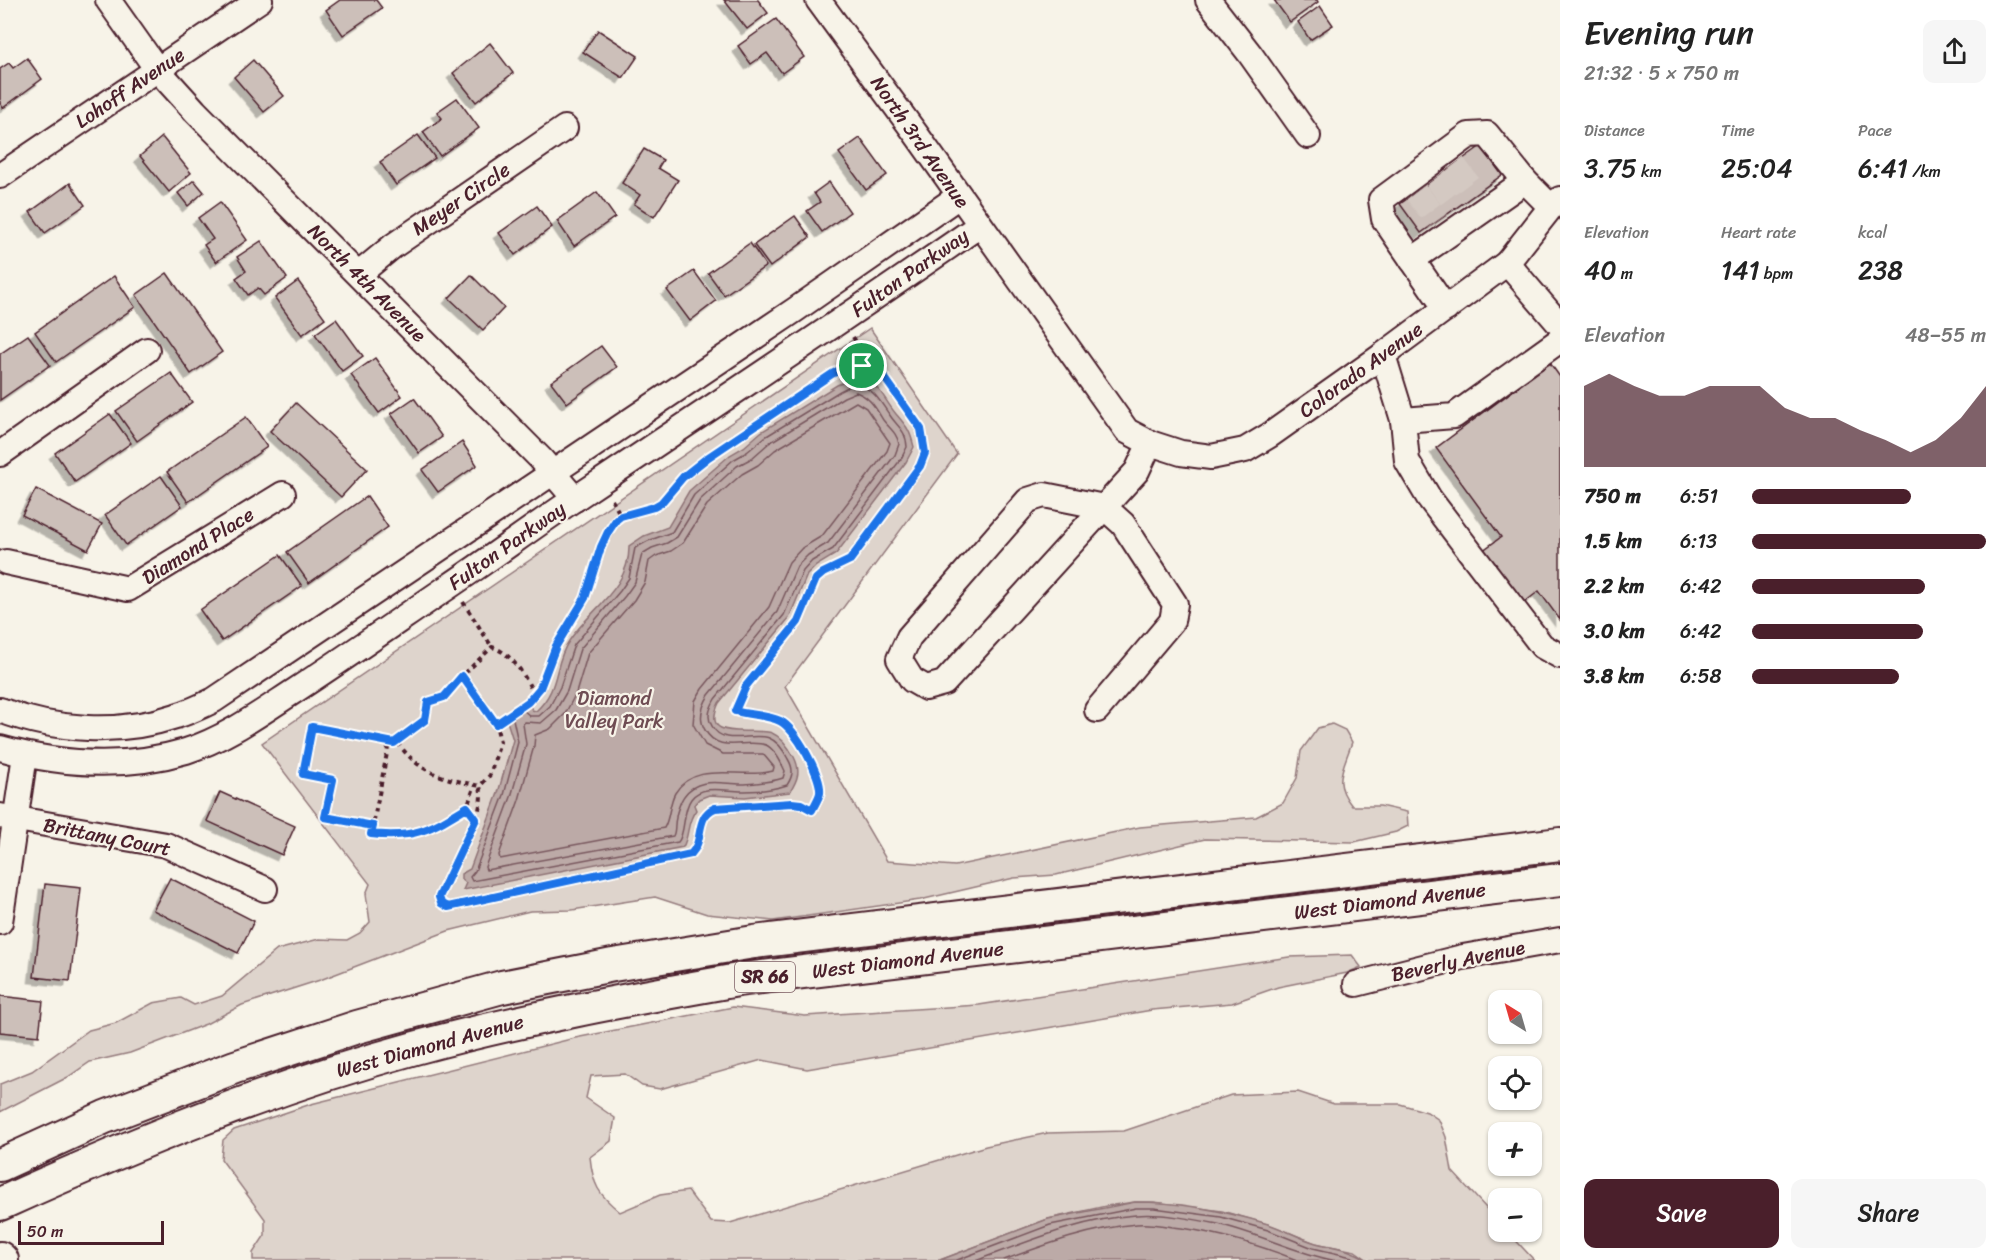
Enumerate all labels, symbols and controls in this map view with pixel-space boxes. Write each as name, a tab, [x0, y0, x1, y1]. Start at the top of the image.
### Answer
text: Evening run	[1584, 4, 1754, 62]
button: share	[1923, 20, 1986, 83]
street label: Lohoff Avenue	[68, 38, 192, 138]
text: 21:32 · 5 × 750 m	[1584, 56, 1739, 91]
street label: North 3rd Avenue	[861, 68, 979, 216]
text: Distance	[1584, 116, 1645, 145]
text: Time	[1721, 116, 1755, 145]
text: Pace	[1858, 116, 1892, 145]
text: 3.75	[1584, 145, 1637, 191]
text: 25:04	[1721, 145, 1792, 191]
text: 6:41	[1858, 145, 1908, 191]
street label: Meyer Circle	[404, 153, 518, 245]
text: km	[1637, 157, 1662, 186]
text: /km	[1908, 157, 1941, 186]
street label: North 4th Avenue	[299, 215, 435, 351]
text: Elevation	[1584, 218, 1649, 247]
text: Heart rate	[1721, 218, 1796, 247]
text: kcal	[1858, 218, 1887, 247]
street label: Fulton Parkway	[844, 219, 977, 327]
text: 40	[1584, 247, 1617, 293]
text: 141	[1721, 247, 1760, 293]
text: 238	[1858, 247, 1903, 293]
text: m	[1617, 259, 1633, 288]
text: bpm	[1760, 259, 1793, 288]
street label: Colorado Avenue	[1291, 313, 1431, 427]
text: Elevation	[1584, 318, 1665, 353]
text: 48–55 m	[1905, 318, 1986, 353]
pin	[836, 340, 887, 391]
icon: arrive	[845, 349, 878, 382]
text: 750 m	[1584, 479, 1641, 514]
text: 6:51	[1680, 479, 1718, 514]
street label: Fulton Parkway	[441, 492, 574, 600]
street label: Diamond Place	[135, 497, 261, 595]
text: 1.5 km	[1584, 524, 1642, 559]
text: 6:13	[1680, 524, 1717, 559]
text: 2.2 km	[1584, 569, 1644, 604]
text: 6:42	[1680, 569, 1721, 604]
text: 3.0 km	[1584, 614, 1645, 649]
text: 6:42	[1680, 614, 1721, 649]
text: 3.8 km	[1584, 659, 1644, 694]
text: 6:58	[1680, 659, 1722, 694]
park label: Diamond Valley Park	[565, 681, 664, 739]
street label: Brittany Court	[40, 807, 174, 867]
street label: West Diamond Avenue	[1292, 872, 1488, 930]
street label: Beverly Avenue	[1388, 930, 1528, 992]
street label: West Diamond Avenue	[810, 931, 1006, 989]
road number: SR 66	[735, 962, 795, 992]
north arrow	[1488, 990, 1542, 1044]
map controls	[1488, 990, 1542, 1242]
street label: West Diamond Avenue	[332, 1004, 528, 1088]
button: locate	[1488, 1056, 1542, 1110]
button: +	[1488, 1122, 1542, 1176]
button: Save	[1584, 1179, 1779, 1248]
button: Share	[1791, 1179, 1986, 1248]
button: −	[1488, 1188, 1542, 1242]
text: 50 m	[27, 1217, 63, 1246]
scale bar	[18, 1218, 164, 1246]

